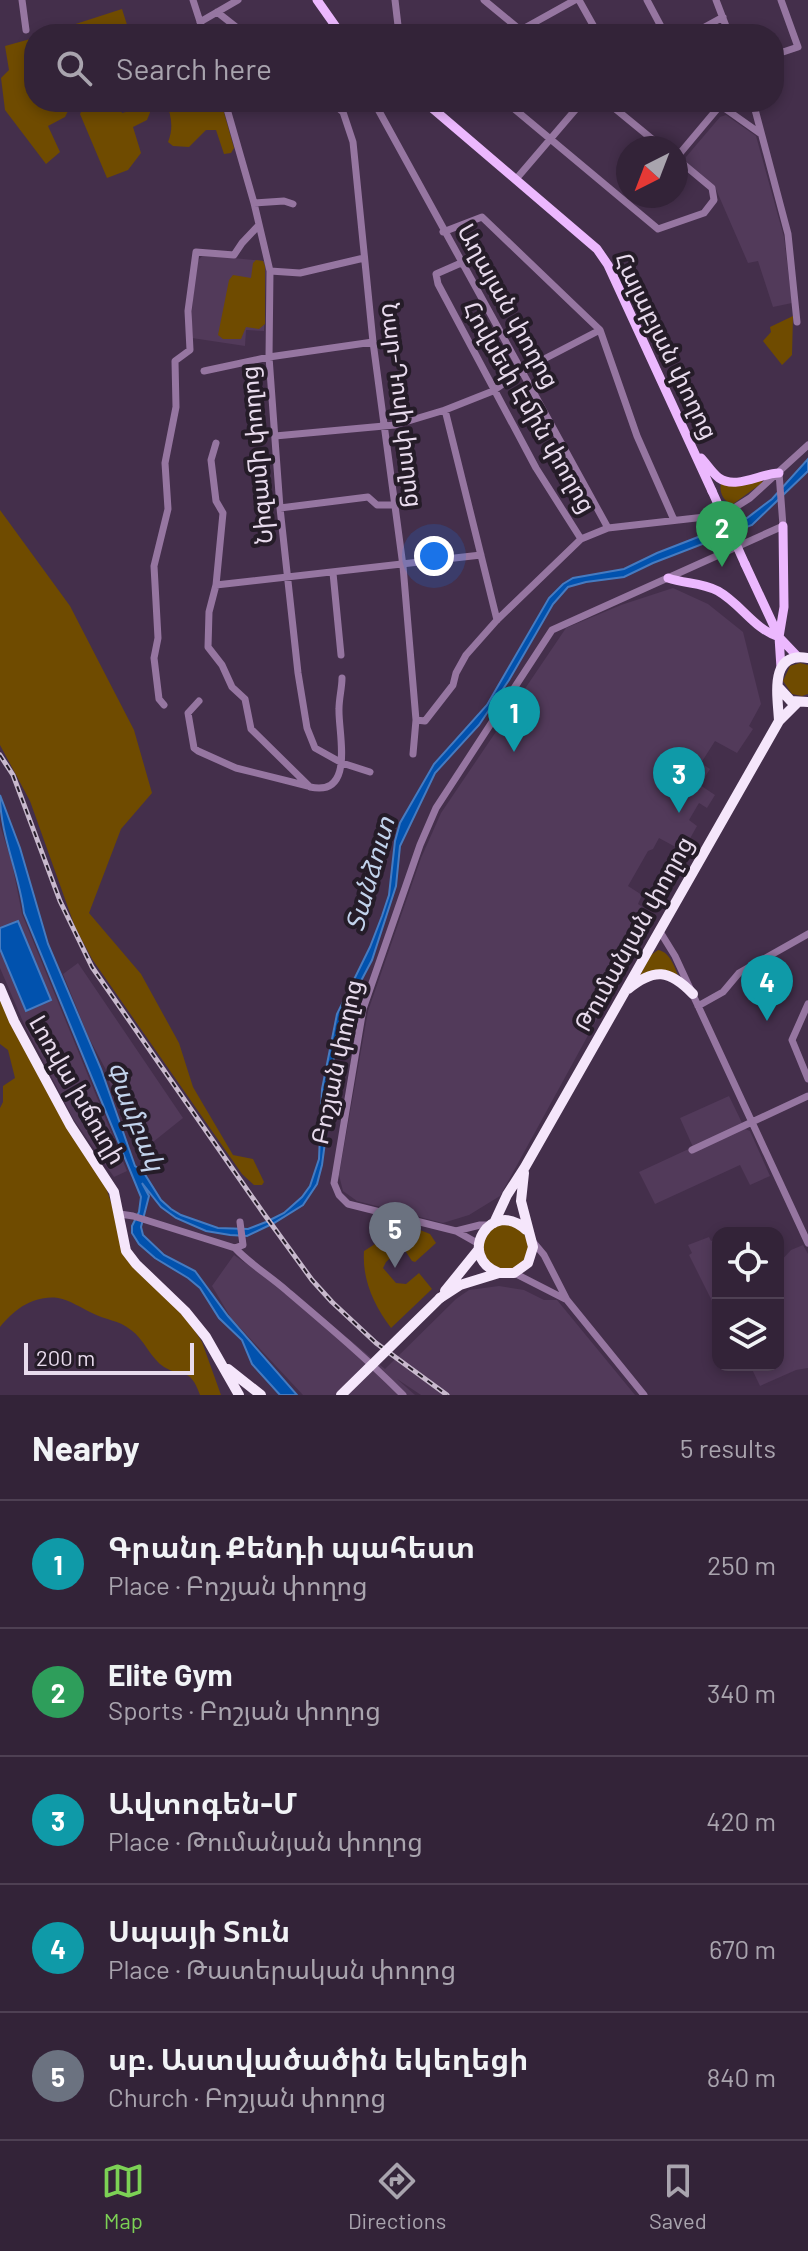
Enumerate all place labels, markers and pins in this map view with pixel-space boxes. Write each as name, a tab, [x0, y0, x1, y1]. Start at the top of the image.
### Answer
pin: 2	[696, 501, 748, 567]
pin: 1	[488, 686, 540, 752]
pin: 3	[653, 747, 705, 813]
pin: 4	[741, 955, 793, 1021]
pin: 5	[369, 1202, 421, 1268]

